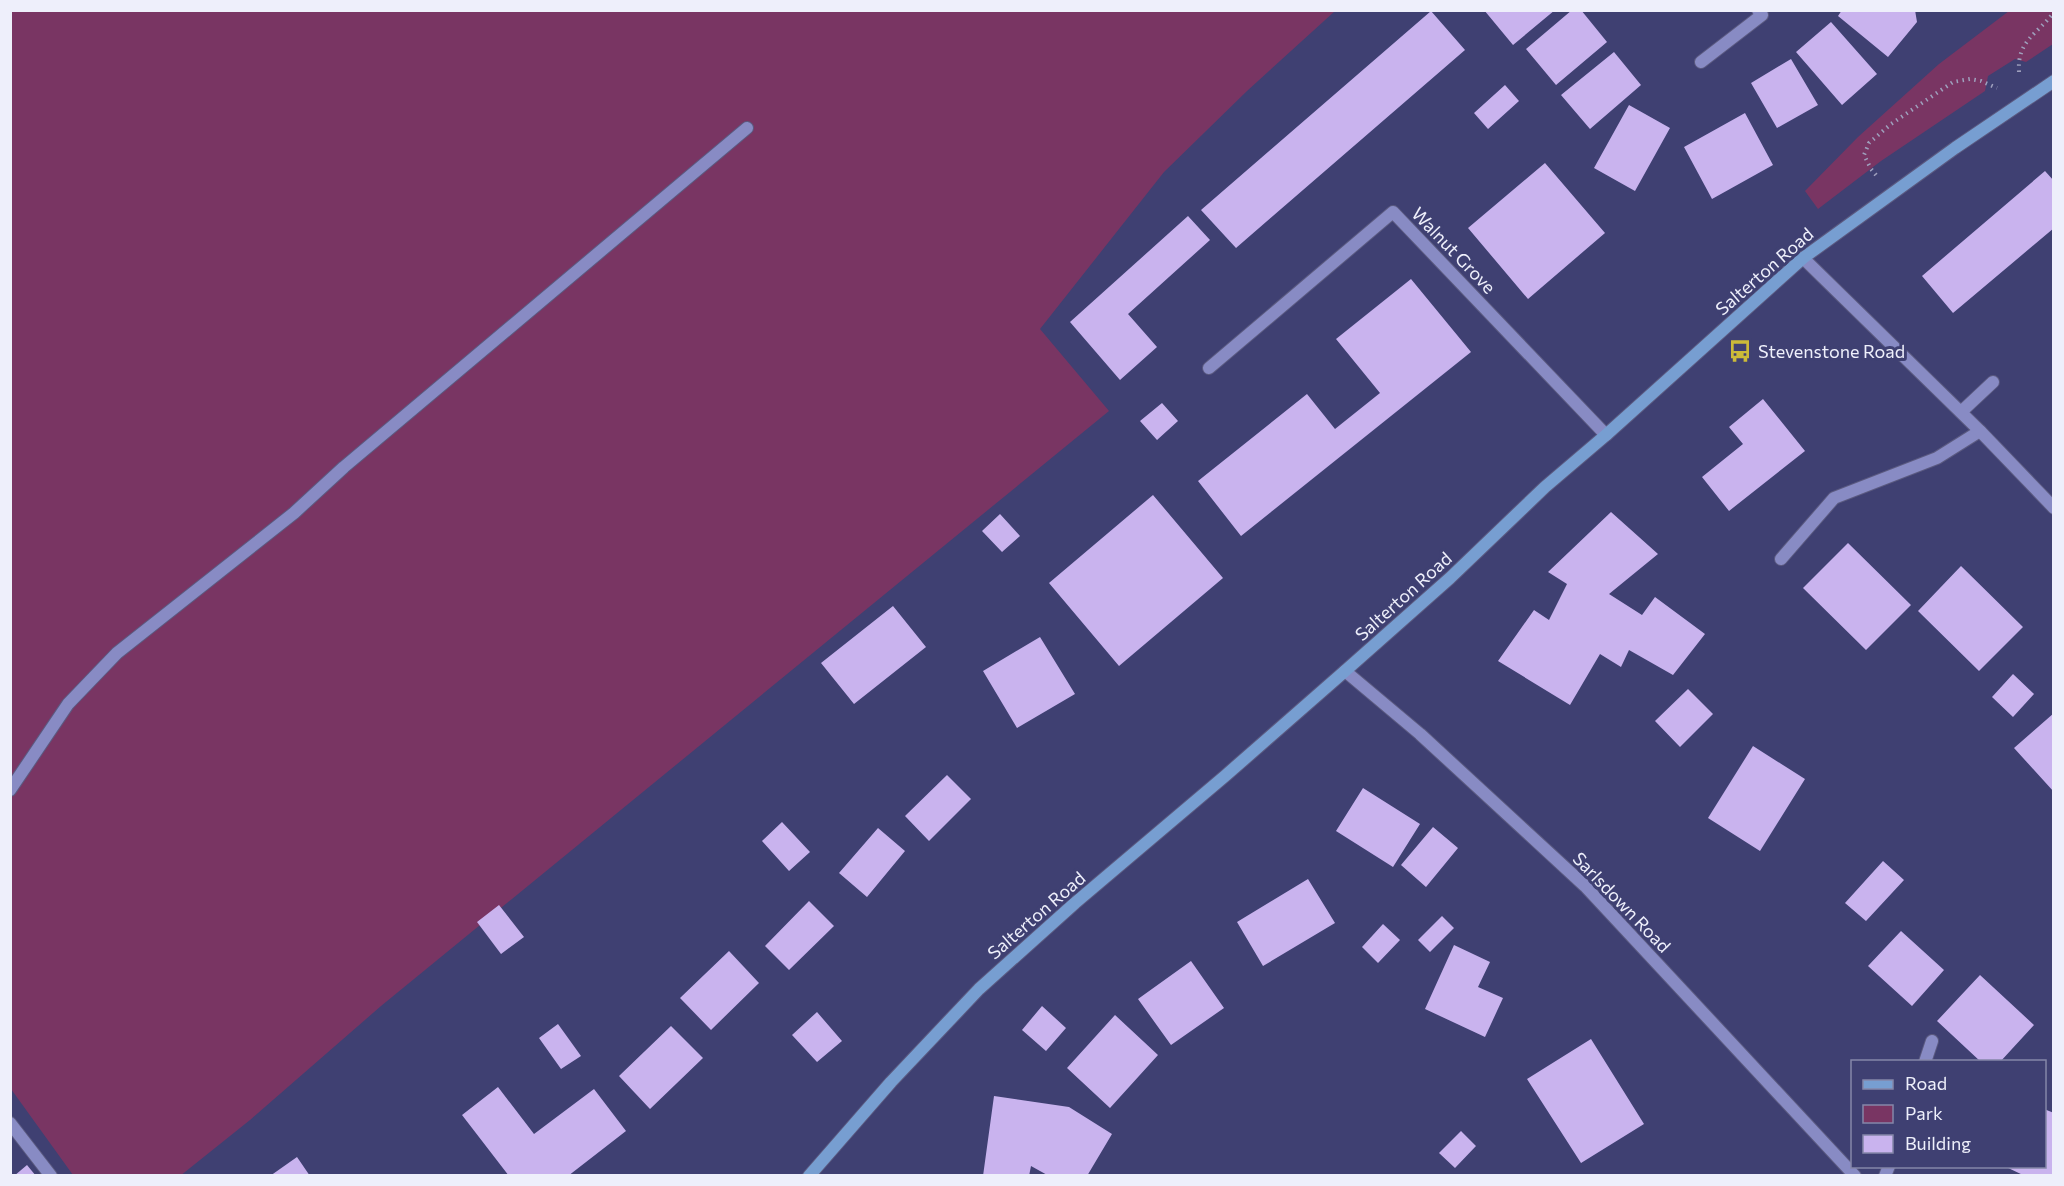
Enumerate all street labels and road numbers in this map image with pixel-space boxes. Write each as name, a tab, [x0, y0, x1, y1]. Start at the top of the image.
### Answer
street label: Walnut Grove	[1407, 202, 1501, 298]
street label: Salterton Road	[1711, 223, 1817, 319]
street label: Salterton Road	[1350, 547, 1456, 645]
street label: Sarlsdown Road	[1569, 847, 1675, 957]
street label: Salterton Road	[983, 867, 1089, 963]

